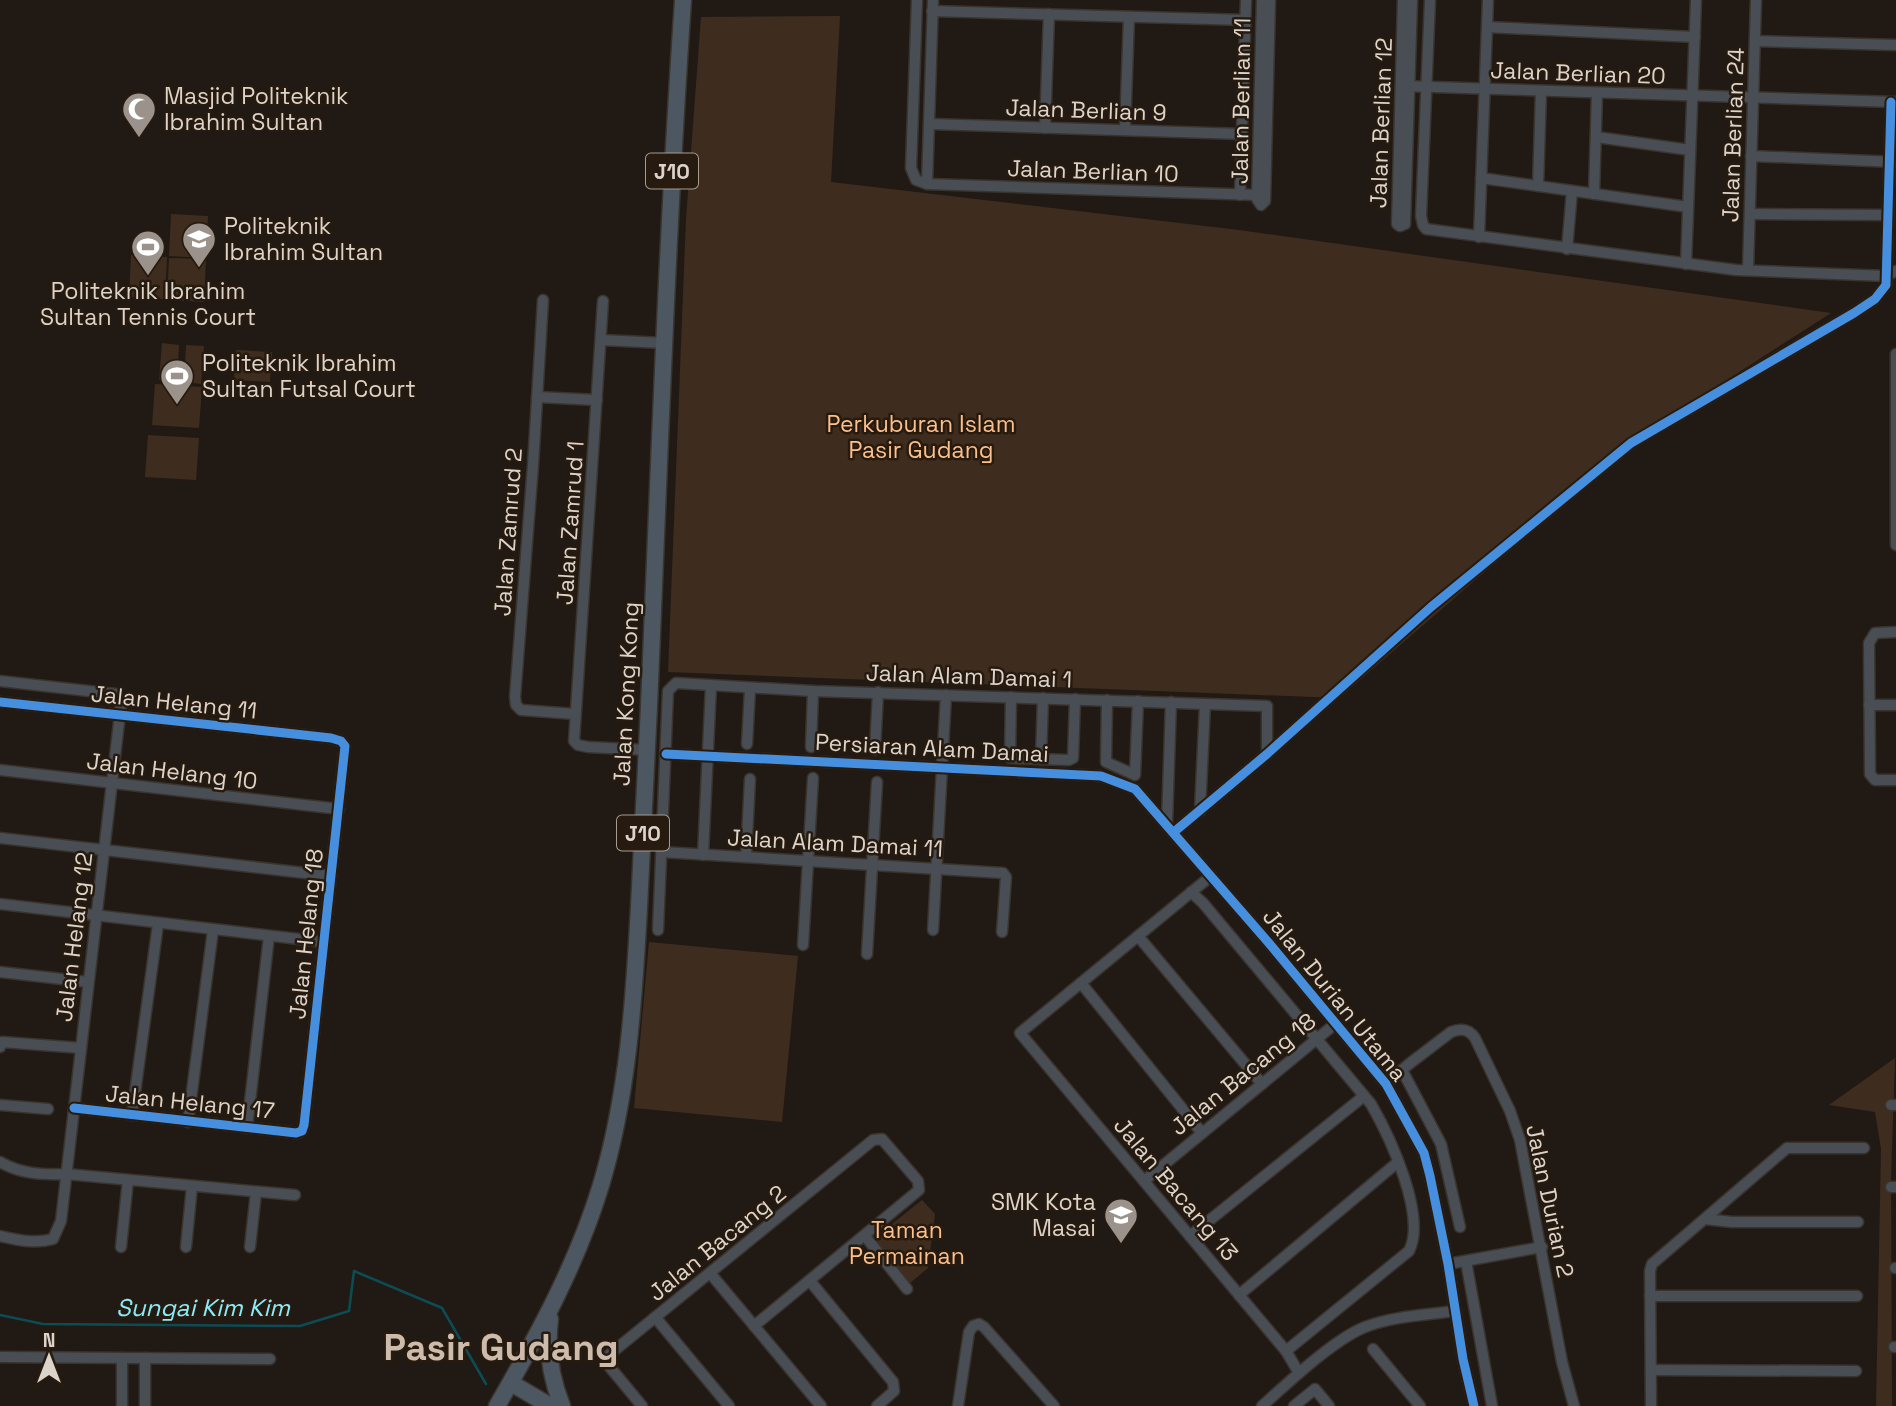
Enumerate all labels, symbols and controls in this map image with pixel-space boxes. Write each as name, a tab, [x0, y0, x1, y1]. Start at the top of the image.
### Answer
street label: Jalan Berlian 11	[1225, 18, 1257, 184]
street label: Jalan Berlian 12	[1363, 37, 1399, 209]
street label: Jalan Berlian 24	[1715, 47, 1751, 223]
street label: Jalan Berlian 20	[1490, 55, 1666, 91]
place label: Masjid Politeknik Ibrahim Sultan	[164, 81, 348, 137]
mosque icon: Masjid Politeknik Ibrahim Sultan	[120, 90, 158, 139]
street label: Jalan Berlian 9	[1005, 92, 1167, 128]
street label: Jalan Berlian 10	[1007, 153, 1179, 189]
road number: J10	[646, 154, 698, 188]
place label: Politeknik Ibrahim Sultan	[224, 211, 383, 267]
school or university icon: Politeknik Ibrahim Sultan	[180, 220, 218, 269]
sports icon: Politeknik Ibrahim Sultan Tennis Court	[129, 228, 167, 277]
place label: Politeknik Ibrahim Sultan Tennis Court	[40, 276, 256, 332]
place label: Politeknik Ibrahim Sultan Futsal Court	[202, 348, 416, 404]
sports icon: Politeknik Ibrahim Sultan Futsal Court	[158, 357, 196, 406]
park label: Perkuburan Islam Pasir Gudang	[827, 409, 1015, 465]
street label: Jalan Zamrud 1	[549, 440, 591, 606]
street label: Jalan Zamrud 2	[487, 447, 529, 617]
street label: Jalan Kong Kong	[606, 601, 646, 787]
street label: Jalan Alam Damai 1	[865, 657, 1073, 695]
street label: Jalan Helang 11	[90, 678, 258, 726]
street label: Persiaran Alam Damai	[814, 727, 1050, 769]
street label: Jalan Helang 10	[85, 746, 259, 796]
road number: J10	[617, 816, 669, 850]
street label: Jalan Alam Damai 11	[726, 822, 944, 864]
street label: Jalan Helang 18	[282, 847, 330, 1021]
street label: Jalan Helang 12	[49, 850, 99, 1024]
street label: Jalan Durian Utama	[1256, 902, 1414, 1088]
street label: Jalan Bacang 18	[1164, 1006, 1322, 1142]
street label: Jalan Helang 17	[104, 1078, 276, 1126]
street label: Jalan Bacang 13	[1107, 1111, 1245, 1267]
street label: Jalan Durian 2	[1519, 1122, 1581, 1280]
street label: Jalan Bacang 2	[642, 1178, 792, 1308]
place label: SMK Kota Masai	[991, 1187, 1096, 1243]
school or university icon: SMK Kota Masai	[1102, 1196, 1140, 1245]
park label: Taman Permainan	[849, 1215, 965, 1271]
water label: Sungai Kim Kim	[116, 1292, 291, 1323]
north arrow	[14, 1322, 84, 1392]
district label: Pasir Gudang	[383, 1324, 619, 1371]
text: N	[43, 1328, 55, 1353]

